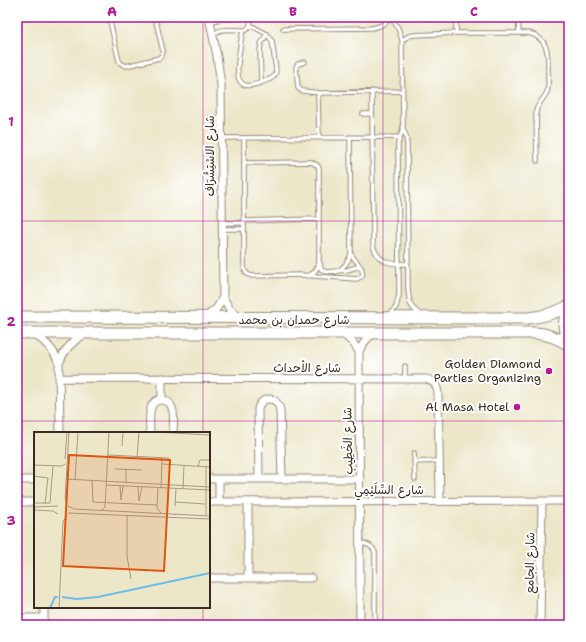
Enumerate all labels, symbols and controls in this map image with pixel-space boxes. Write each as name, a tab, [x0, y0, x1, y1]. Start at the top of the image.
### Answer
text: A	[107, 3, 117, 20]
text: B	[289, 3, 297, 20]
text: C	[470, 3, 478, 20]
text: 1	[8, 113, 14, 130]
street label: شارع الاسْتِشْرَاف	[202, 115, 219, 197]
street label: شارع حمدان بن محمد	[239, 312, 349, 329]
text: 2	[6, 313, 16, 330]
place label: Golden Diamond Parties Organizing	[434, 356, 541, 386]
street label: شارع الأحداث	[273, 360, 341, 377]
marker: Golden Diamond Parties Organizing	[544, 366, 554, 376]
place label: Al Masa Hotel	[425, 399, 509, 415]
marker: Al Masa Hotel	[512, 402, 522, 412]
street label: شارع الخَطِيب	[339, 407, 358, 475]
inset map	[34, 432, 210, 608]
street label: شارع السِّلَيْمِي	[354, 482, 424, 501]
text: 3	[6, 512, 16, 529]
street label: شارع الجامع	[521, 532, 540, 594]

